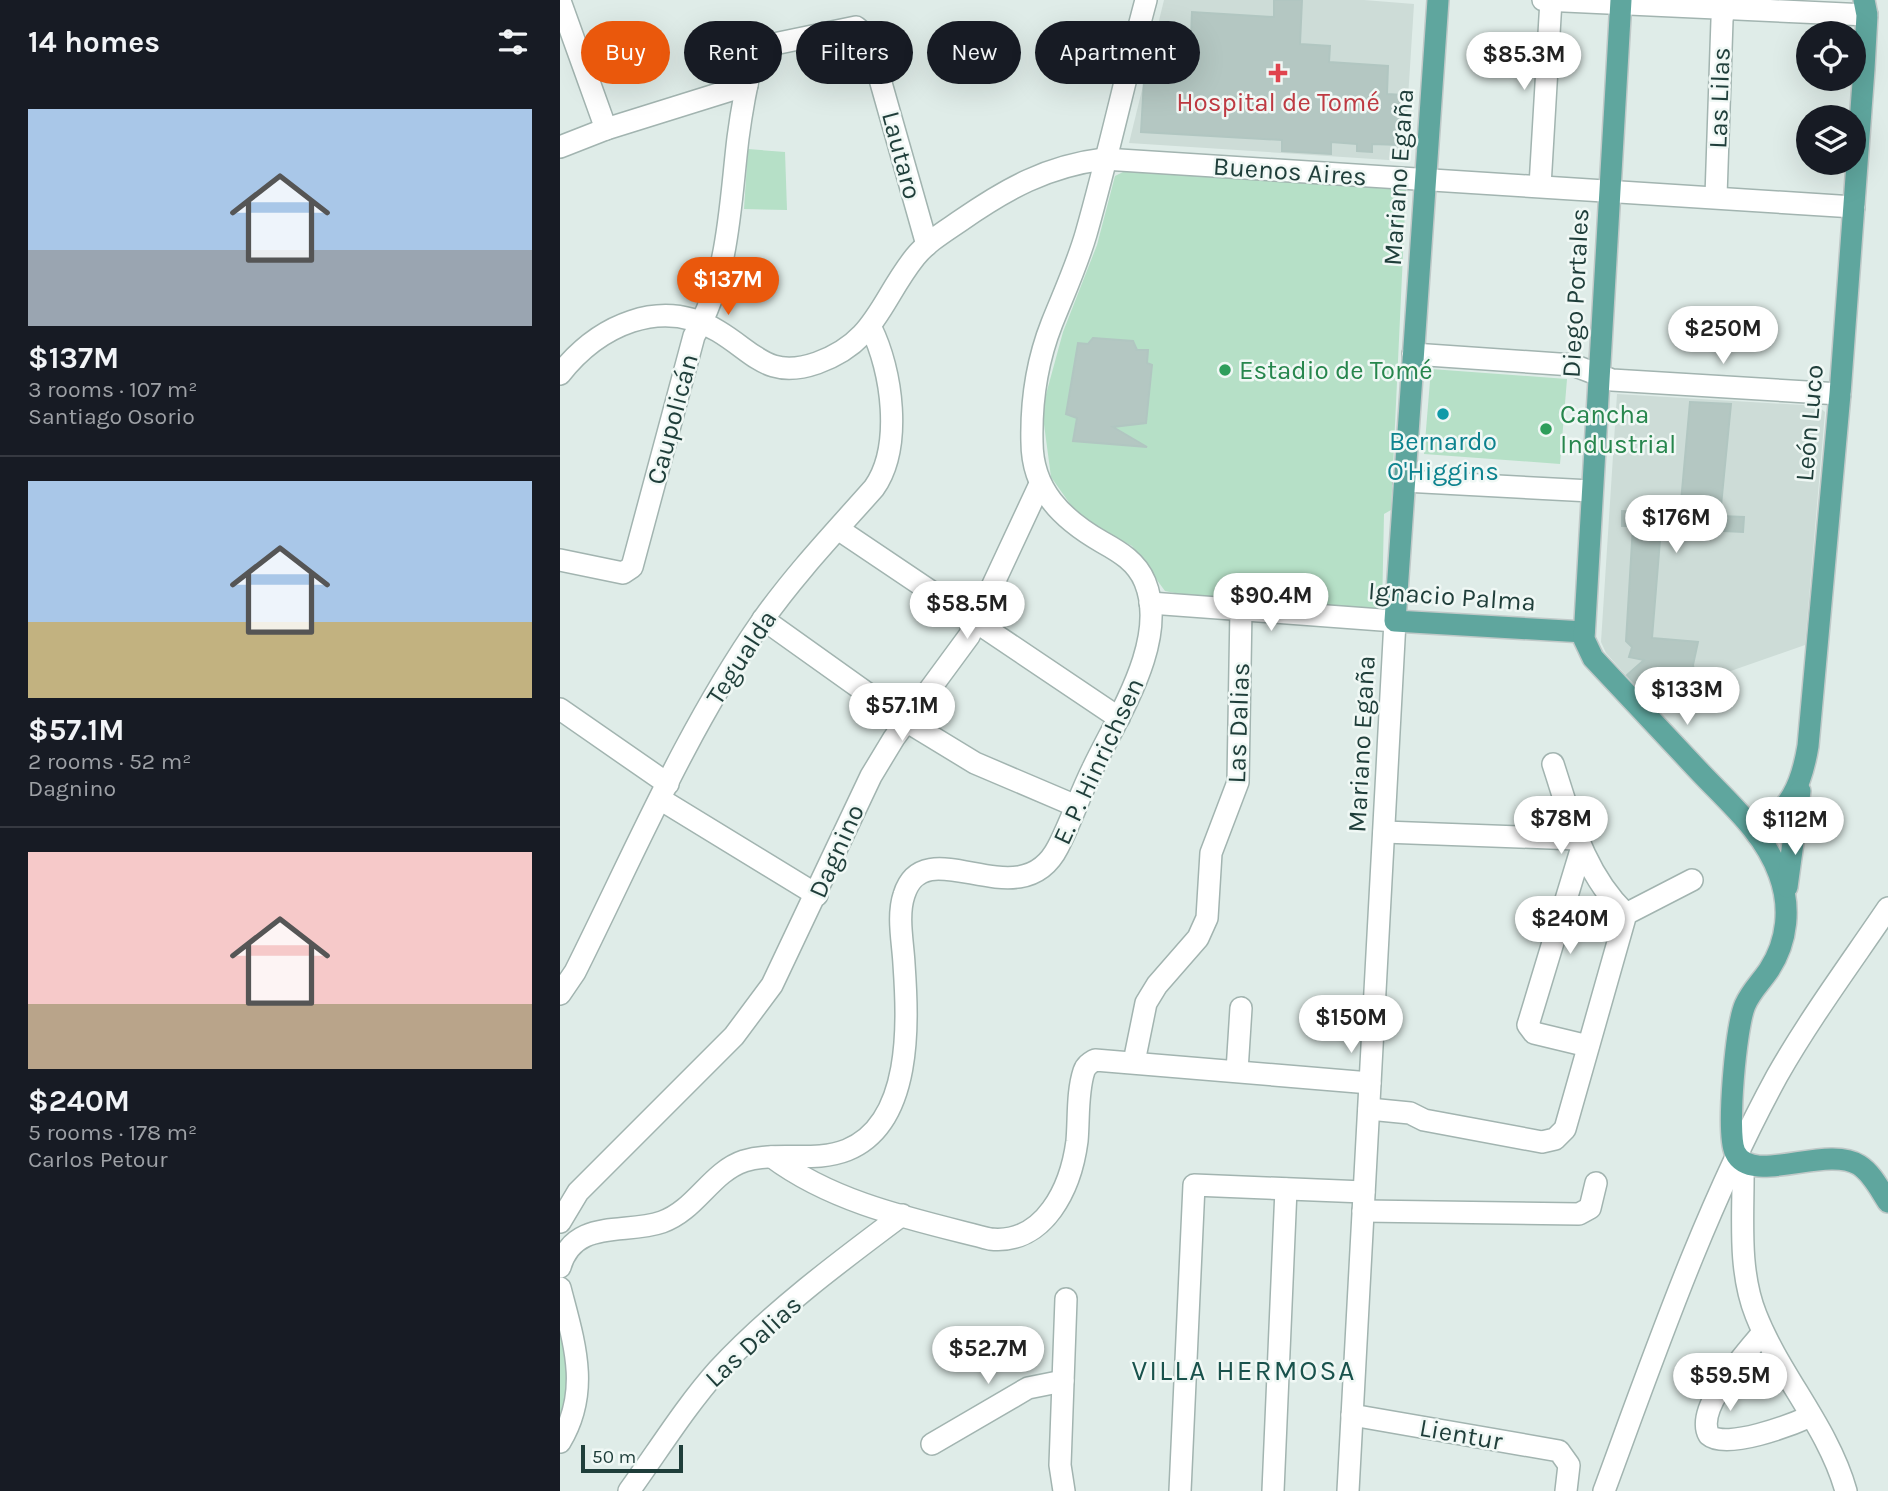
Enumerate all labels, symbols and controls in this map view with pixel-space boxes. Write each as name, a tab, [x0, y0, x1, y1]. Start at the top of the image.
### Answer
chip: Buy	[581, 21, 670, 84]
chip: Rent	[684, 21, 782, 84]
chip: Filters	[796, 21, 913, 84]
chip: New	[927, 21, 1021, 84]
chip: Apartment	[1035, 21, 1200, 84]
map controls	[1796, 21, 1866, 175]
button: locate	[1796, 21, 1866, 91]
icon: filters	[494, 23, 532, 61]
text: 14 homes	[28, 24, 160, 60]
pin: $85.3M	[1467, 32, 1581, 92]
text: $85.3M	[1482, 41, 1566, 68]
street label: Las Lilas	[1702, 47, 1737, 149]
marker: Hospital de Tomé	[1268, 63, 1288, 83]
place label: Hospital de Tomé	[1176, 87, 1380, 118]
street label: Mariano Egaña	[1377, 87, 1420, 267]
button: layers	[1796, 105, 1866, 175]
street label: Lautaro	[875, 108, 928, 203]
street label: Buenos Aires	[1212, 151, 1368, 192]
icon: home	[217, 155, 343, 281]
street label: Diego Portales	[1556, 207, 1595, 379]
pin: $137M	[679, 258, 777, 317]
text: $137M	[693, 266, 763, 293]
pin: $250M	[1674, 306, 1772, 366]
text: $250M	[1684, 315, 1762, 342]
text: $137M	[28, 340, 119, 376]
street label: Caupolicán	[640, 350, 705, 488]
place label: Estadio de Tomé	[1239, 355, 1433, 386]
marker: Estadio de Tomé	[1217, 362, 1233, 378]
street label: León Luco	[1789, 363, 1830, 483]
text: 3 rooms · 107 m²	[28, 376, 197, 403]
place label: Cancha Industrial	[1560, 399, 1676, 460]
text: Santiago Osorio	[28, 403, 195, 430]
marker: Bernardo O'Higgins	[1435, 406, 1451, 422]
marker: Cancha Industrial	[1538, 421, 1554, 437]
place label: Bernardo O'Higgins	[1387, 426, 1499, 487]
pin: $176M	[1627, 496, 1725, 555]
text: $176M	[1641, 504, 1711, 531]
icon: home	[217, 527, 343, 653]
pin: $90.4M	[1214, 574, 1328, 633]
street label: Ignacio Palma	[1367, 575, 1537, 618]
pin: $58.5M	[910, 582, 1024, 641]
text: $90.4M	[1229, 582, 1313, 609]
text: $58.5M	[926, 590, 1008, 617]
street label: Tegualda	[700, 604, 783, 710]
street label: Mariano Egaña	[1341, 655, 1382, 833]
street label: Las Dalias	[1221, 662, 1256, 784]
pin: $133M	[1638, 668, 1736, 727]
street label: E. P. Hinrichsen	[1046, 673, 1151, 850]
text: $133M	[1651, 676, 1723, 703]
pin: $57.1M	[845, 684, 959, 743]
text: $57.1M	[865, 692, 939, 719]
text: $57.1M	[28, 712, 124, 748]
text: 2 rooms · 52 m²	[28, 748, 191, 775]
text: Dagnino	[28, 775, 116, 802]
pin: $78M	[1520, 796, 1602, 856]
pin: $112M	[1746, 798, 1844, 857]
street label: Dagnino	[802, 799, 871, 903]
text: $78M	[1530, 805, 1592, 832]
text: $112M	[1762, 806, 1828, 833]
pin: $240M	[1521, 897, 1619, 956]
icon: home	[217, 898, 343, 1024]
text: $240M	[1531, 905, 1609, 932]
pin: $150M	[1302, 996, 1400, 1055]
text: $150M	[1315, 1004, 1387, 1031]
text: $240M	[28, 1083, 130, 1119]
text: 5 rooms · 178 m²	[28, 1119, 197, 1146]
text: Carlos Petour	[28, 1146, 168, 1173]
street label: Las Dalias	[699, 1289, 808, 1394]
pin: $52.7M	[931, 1326, 1045, 1386]
text: $52.7M	[948, 1335, 1028, 1362]
district label: VILLA HERMOSA	[1132, 1354, 1356, 1387]
pin: $59.5M	[1673, 1354, 1787, 1413]
text: $59.5M	[1689, 1362, 1771, 1389]
street label: Lientur	[1417, 1412, 1505, 1457]
scale bar	[581, 1442, 682, 1474]
text: 50 m	[592, 1446, 636, 1468]

